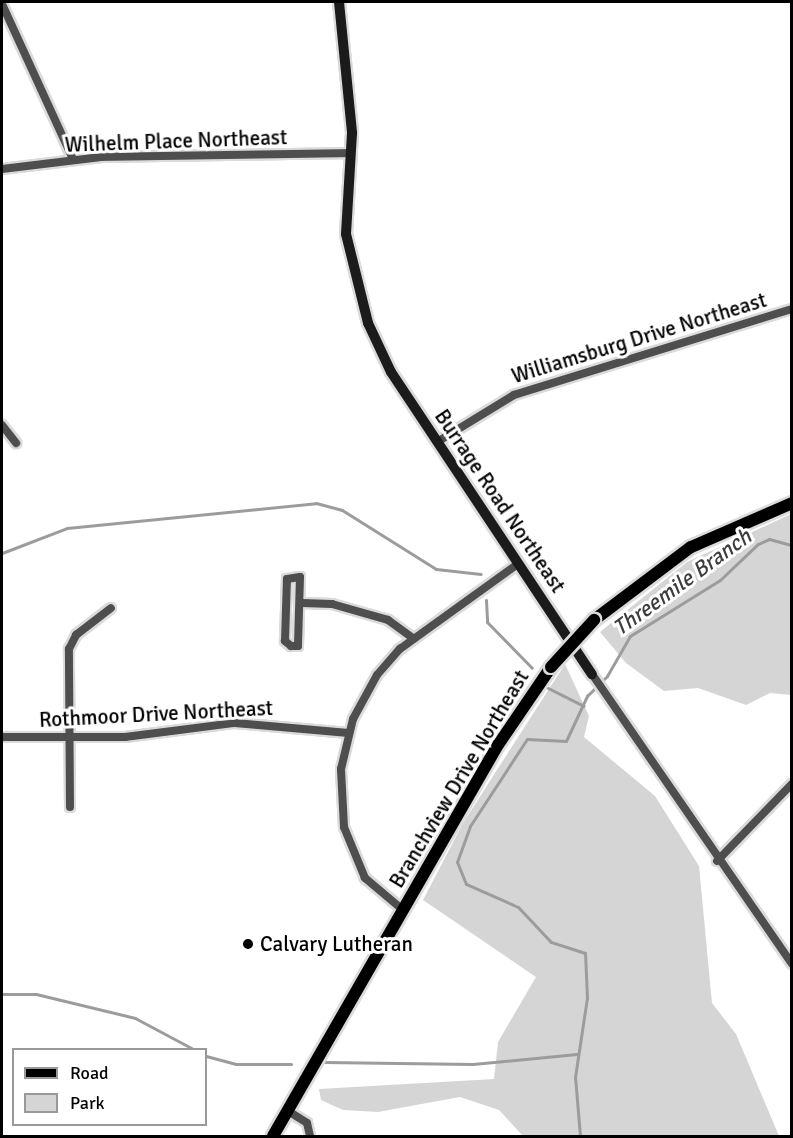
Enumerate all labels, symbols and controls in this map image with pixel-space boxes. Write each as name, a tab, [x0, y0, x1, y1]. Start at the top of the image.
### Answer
street label: Wilhelm Place Northeast	[64, 125, 288, 157]
street label: Williamsburg Drive Northeast	[509, 287, 769, 389]
street label: Burrage Road Northeast	[429, 405, 571, 597]
water label: Threemile Branch	[608, 523, 756, 641]
street label: Branchview Drive Northeast	[384, 666, 534, 892]
street label: Rothmoor Drive Northeast	[38, 695, 274, 733]
place label: Calvary Lutheran	[260, 931, 413, 957]
marker: Calvary Lutheran	[241, 937, 255, 951]
legend	[12, 1048, 207, 1126]
text: Road	[70, 1062, 109, 1084]
text: Park	[70, 1092, 105, 1114]

